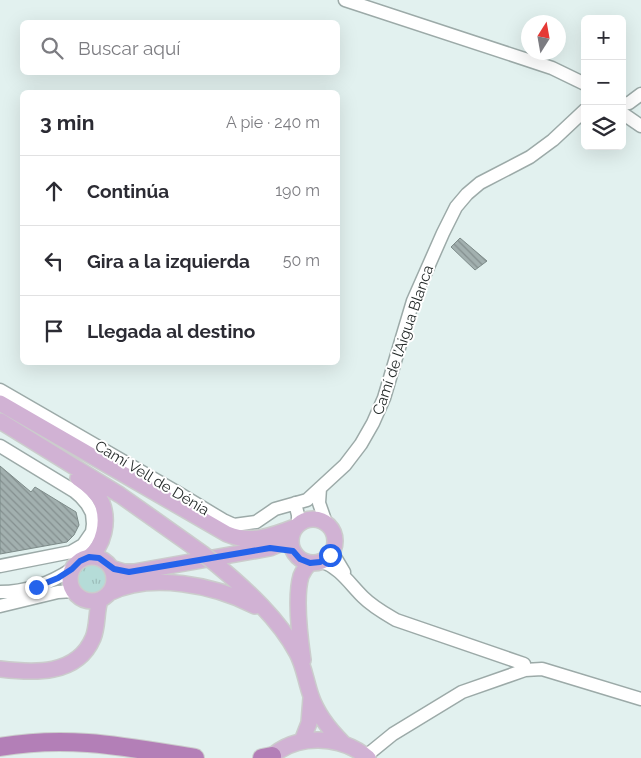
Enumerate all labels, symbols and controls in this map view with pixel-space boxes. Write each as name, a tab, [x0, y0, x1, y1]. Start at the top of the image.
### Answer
north arrow	[521, 15, 566, 60]
map controls	[581, 15, 626, 150]
button: +	[581, 15, 626, 60]
search box	[20, 20, 340, 75]
icon: search	[38, 34, 66, 62]
text: Buscar aquí	[78, 37, 180, 59]
button: −	[581, 60, 626, 105]
button: layers	[581, 105, 626, 150]
text: 3 min	[40, 110, 94, 135]
text: A pie · 240 m	[226, 113, 320, 132]
icon: ahead	[40, 177, 68, 205]
text: Continúa	[87, 180, 169, 202]
text: 190 m	[275, 181, 320, 200]
icon: left	[40, 247, 68, 275]
text: Gira a la izquierda	[87, 250, 250, 272]
text: 50 m	[283, 251, 320, 270]
street label: Camí de l’Aigua Blanca	[369, 263, 437, 417]
icon: arrive	[40, 317, 68, 345]
text: Llegada al destino	[87, 320, 255, 342]
street label: Camí Vell de Dénia	[92, 437, 212, 519]
route start	[319, 544, 342, 567]
route end	[25, 576, 48, 599]

